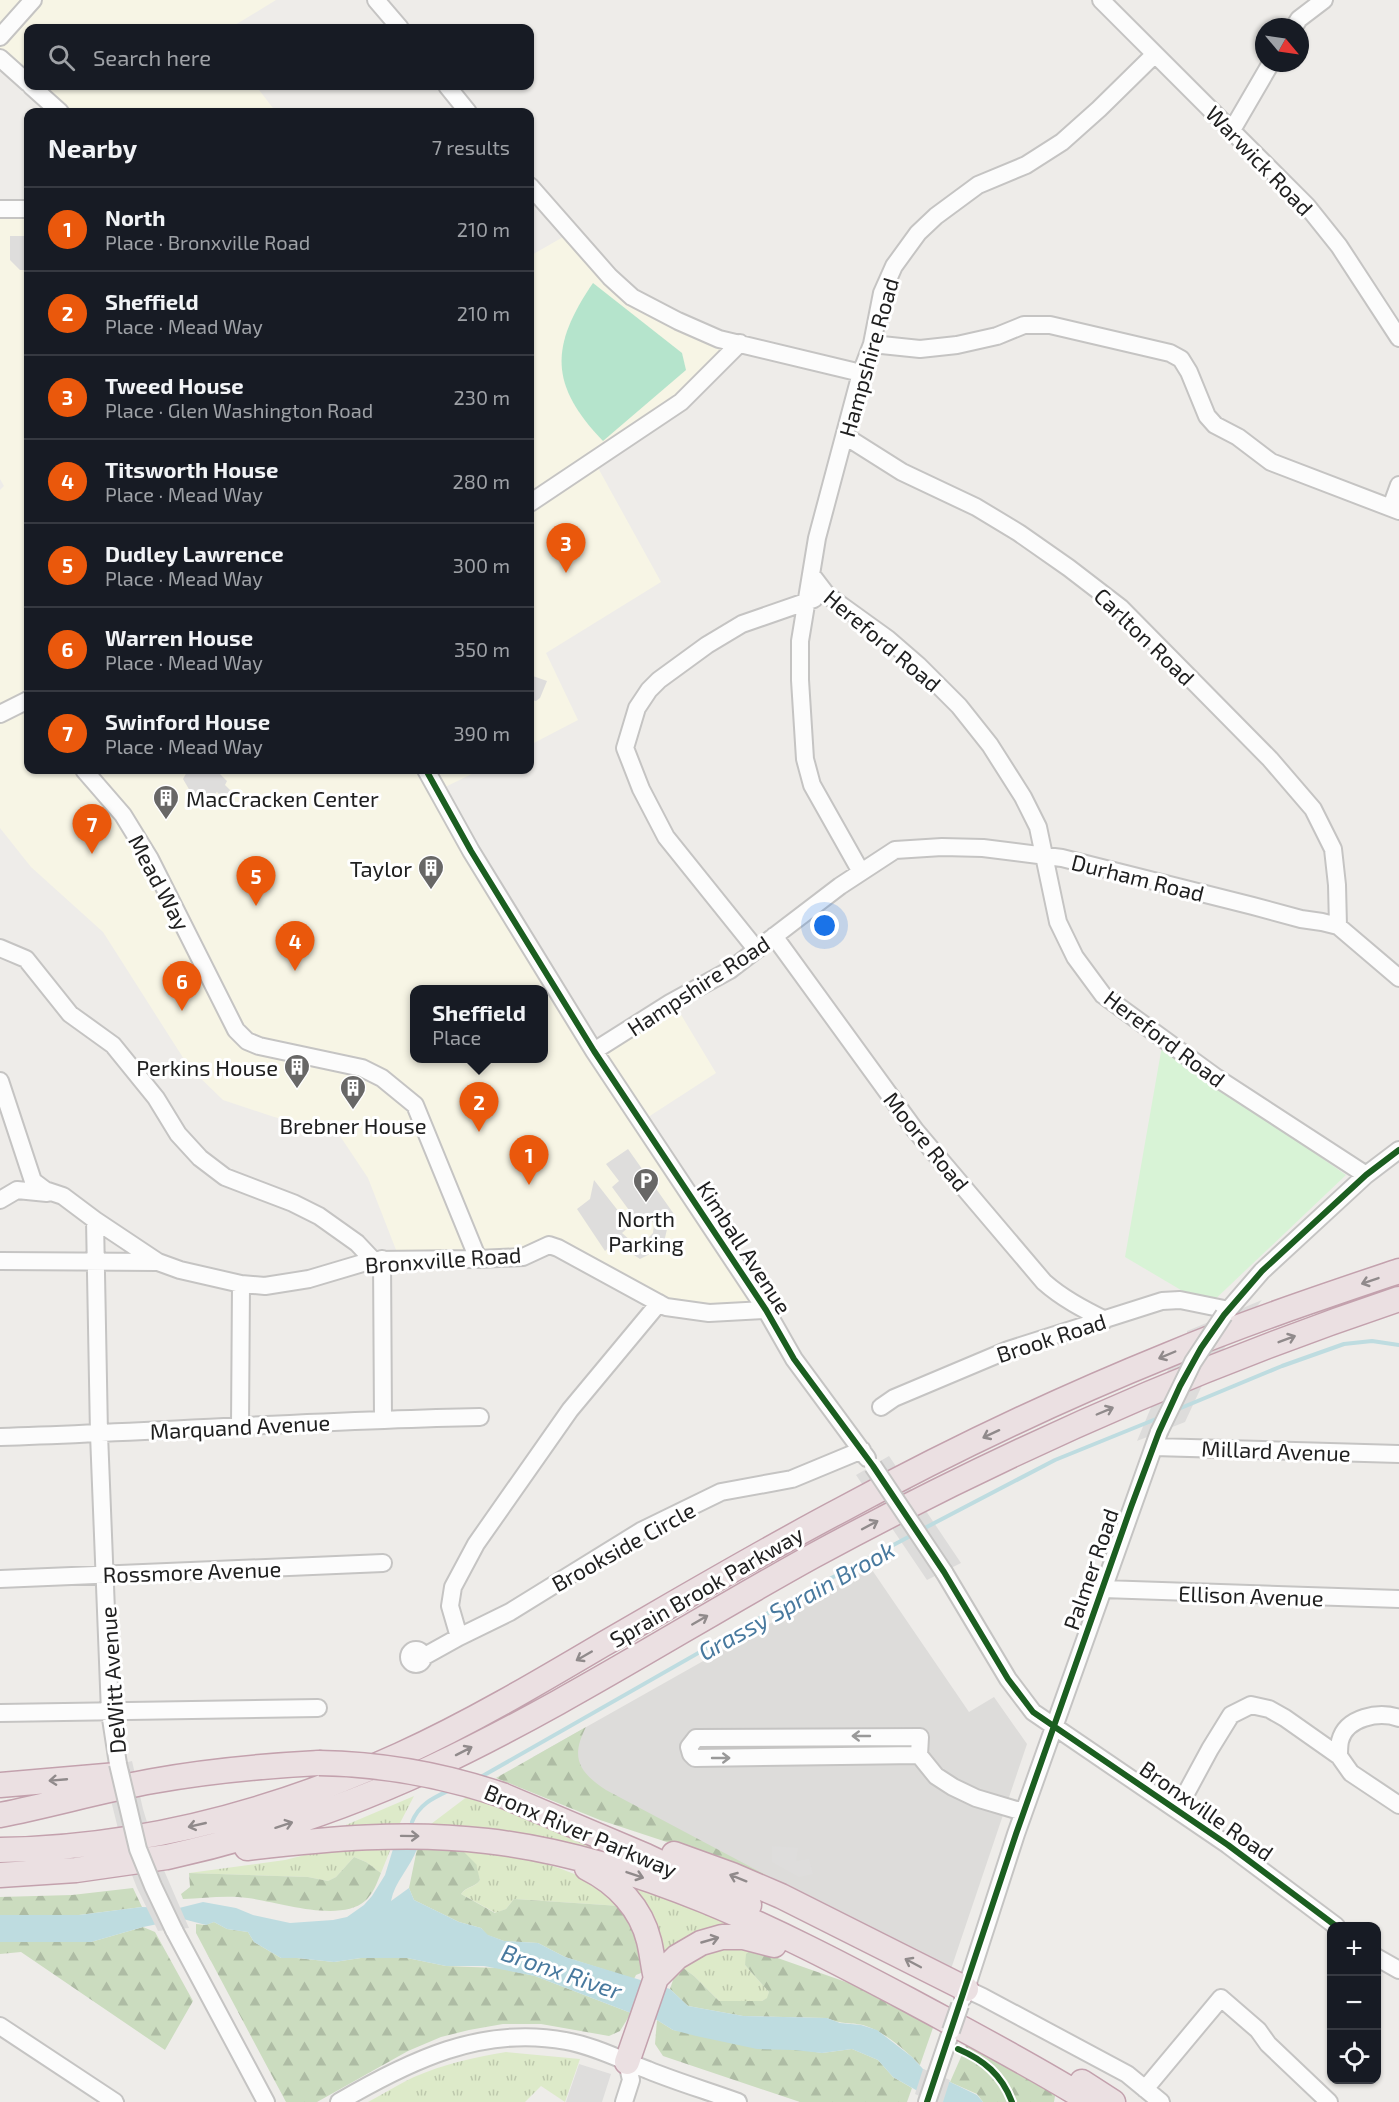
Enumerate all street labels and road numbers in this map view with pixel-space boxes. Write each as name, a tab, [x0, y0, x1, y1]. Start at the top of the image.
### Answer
street label: Warwick Road	[1201, 100, 1319, 220]
street label: Hampshire Road	[833, 275, 903, 439]
street label: Carlton Road	[1090, 582, 1200, 690]
street label: Hereford Road	[819, 584, 947, 696]
street label: Mead Way	[124, 830, 196, 935]
street label: Durham Road	[1069, 848, 1207, 906]
street label: Hampshire Road	[622, 929, 774, 1041]
street label: Hereford Road	[1100, 984, 1230, 1092]
street label: Moore Road	[879, 1086, 975, 1196]
street label: Kimball Avenue	[692, 1176, 798, 1318]
street label: Bronxville Road	[364, 1241, 522, 1277]
street label: Brook Road	[993, 1307, 1109, 1367]
street label: Marquand Avenue	[149, 1408, 331, 1444]
street label: Millard Avenue	[1201, 1434, 1351, 1466]
street label: Brookside Circle	[547, 1496, 699, 1596]
street label: Palmer Road	[1057, 1505, 1123, 1633]
street label: Sprain Brook Parkway	[605, 1520, 808, 1652]
street label: Rossmore Avenue	[102, 1555, 282, 1587]
street label: Ellison Avenue	[1178, 1579, 1324, 1611]
street label: DeWitt Avenue	[94, 1606, 130, 1754]
street label: Bronxville Road	[1135, 1754, 1279, 1866]
street label: Bronx River Parkway	[481, 1778, 681, 1882]

